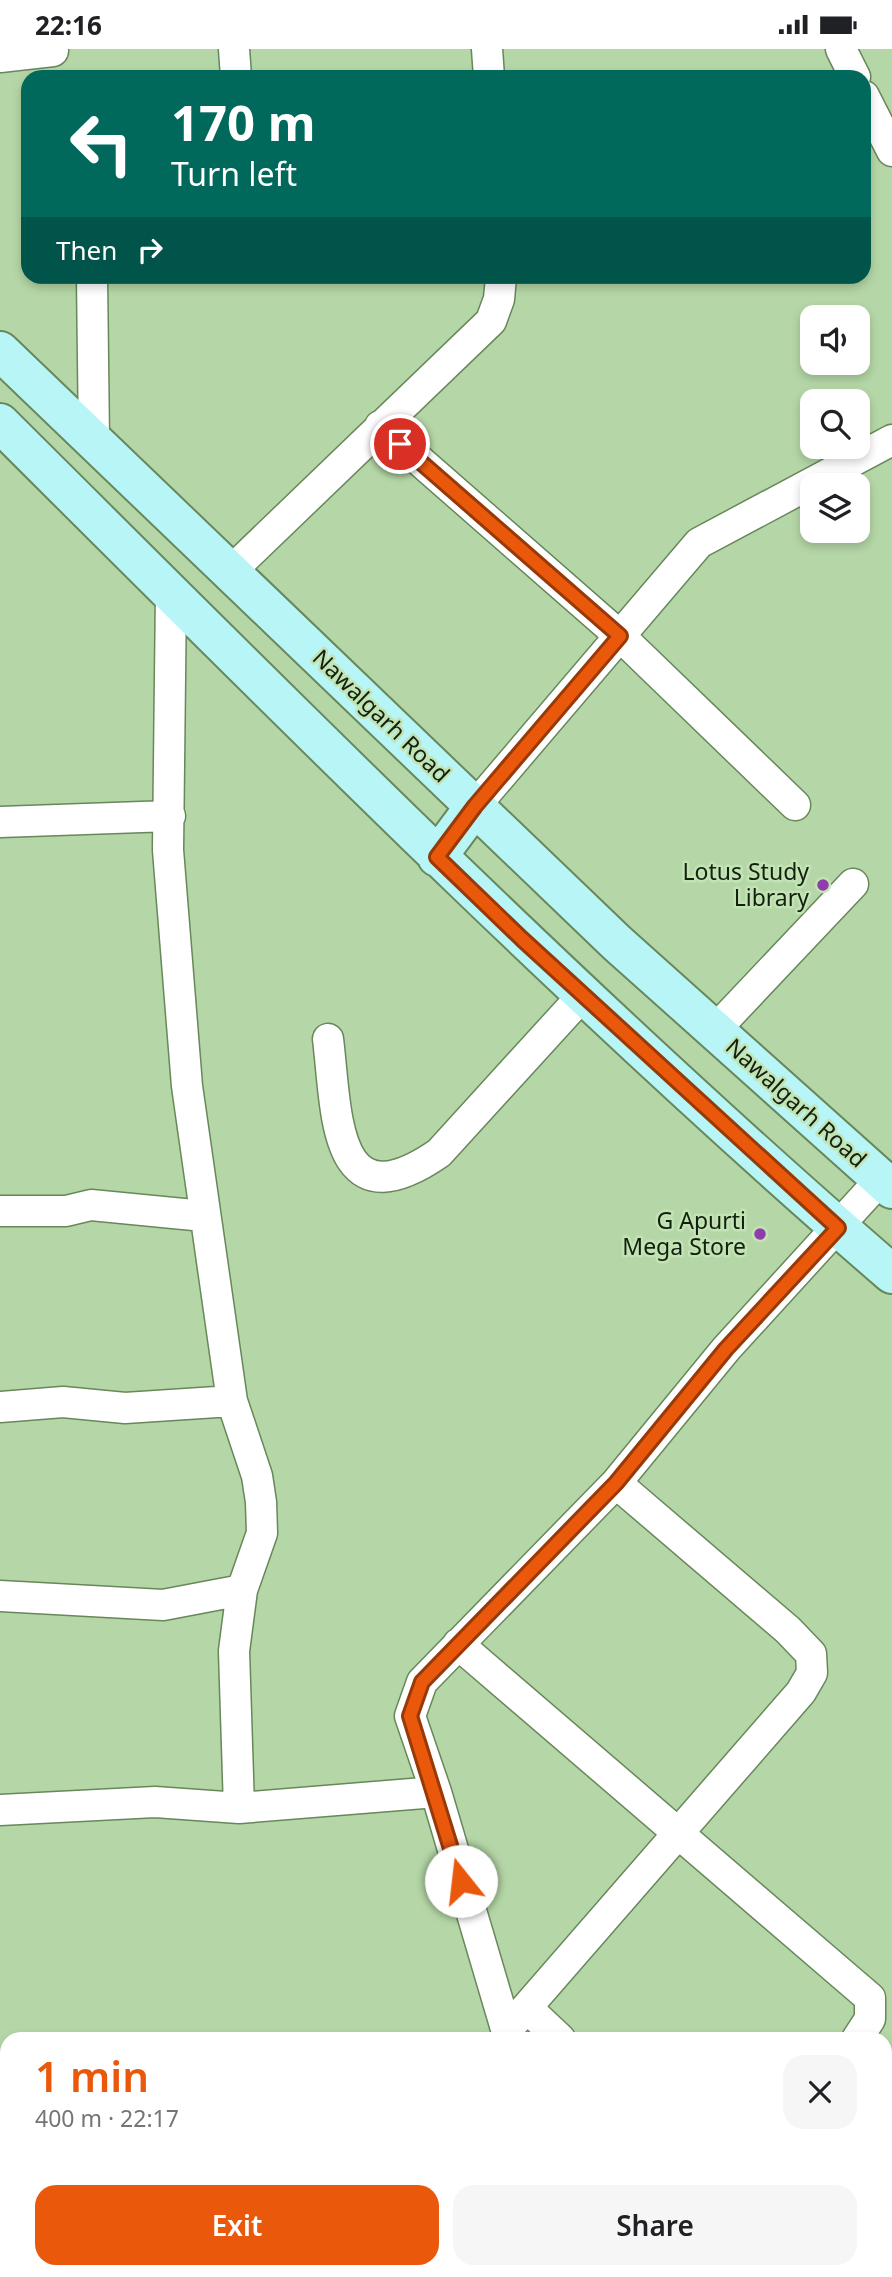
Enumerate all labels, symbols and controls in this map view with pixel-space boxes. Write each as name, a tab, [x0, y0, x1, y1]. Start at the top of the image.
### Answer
text: 22:16	[35, 7, 102, 43]
text: 170 m	[171, 89, 316, 155]
icon: left	[56, 98, 147, 189]
text: Turn left	[171, 152, 297, 195]
icon: right	[131, 231, 169, 269]
text: Then	[56, 232, 117, 268]
map controls	[800, 305, 870, 543]
button: sound	[800, 305, 870, 375]
button: search	[800, 389, 870, 459]
pin	[370, 414, 430, 474]
icon: arrive	[381, 425, 419, 463]
button: layers	[800, 473, 870, 543]
street label: Nawalgarh Road	[306, 641, 457, 789]
place label: Lotus Study Library	[683, 855, 809, 913]
marker: Lotus Study Library	[815, 877, 831, 893]
street label: Nawalgarh Road	[719, 1030, 874, 1174]
place label: G Apurti Mega Store	[622, 1204, 746, 1262]
marker: G Apurti Mega Store	[752, 1226, 768, 1242]
position arrow	[424, 1844, 498, 1918]
text: 1 min	[35, 2047, 149, 2104]
button: close	[783, 2055, 857, 2129]
text: 400 m · 22:17	[35, 2102, 179, 2134]
button: Exit	[35, 2185, 439, 2265]
button: Share	[453, 2185, 857, 2265]

